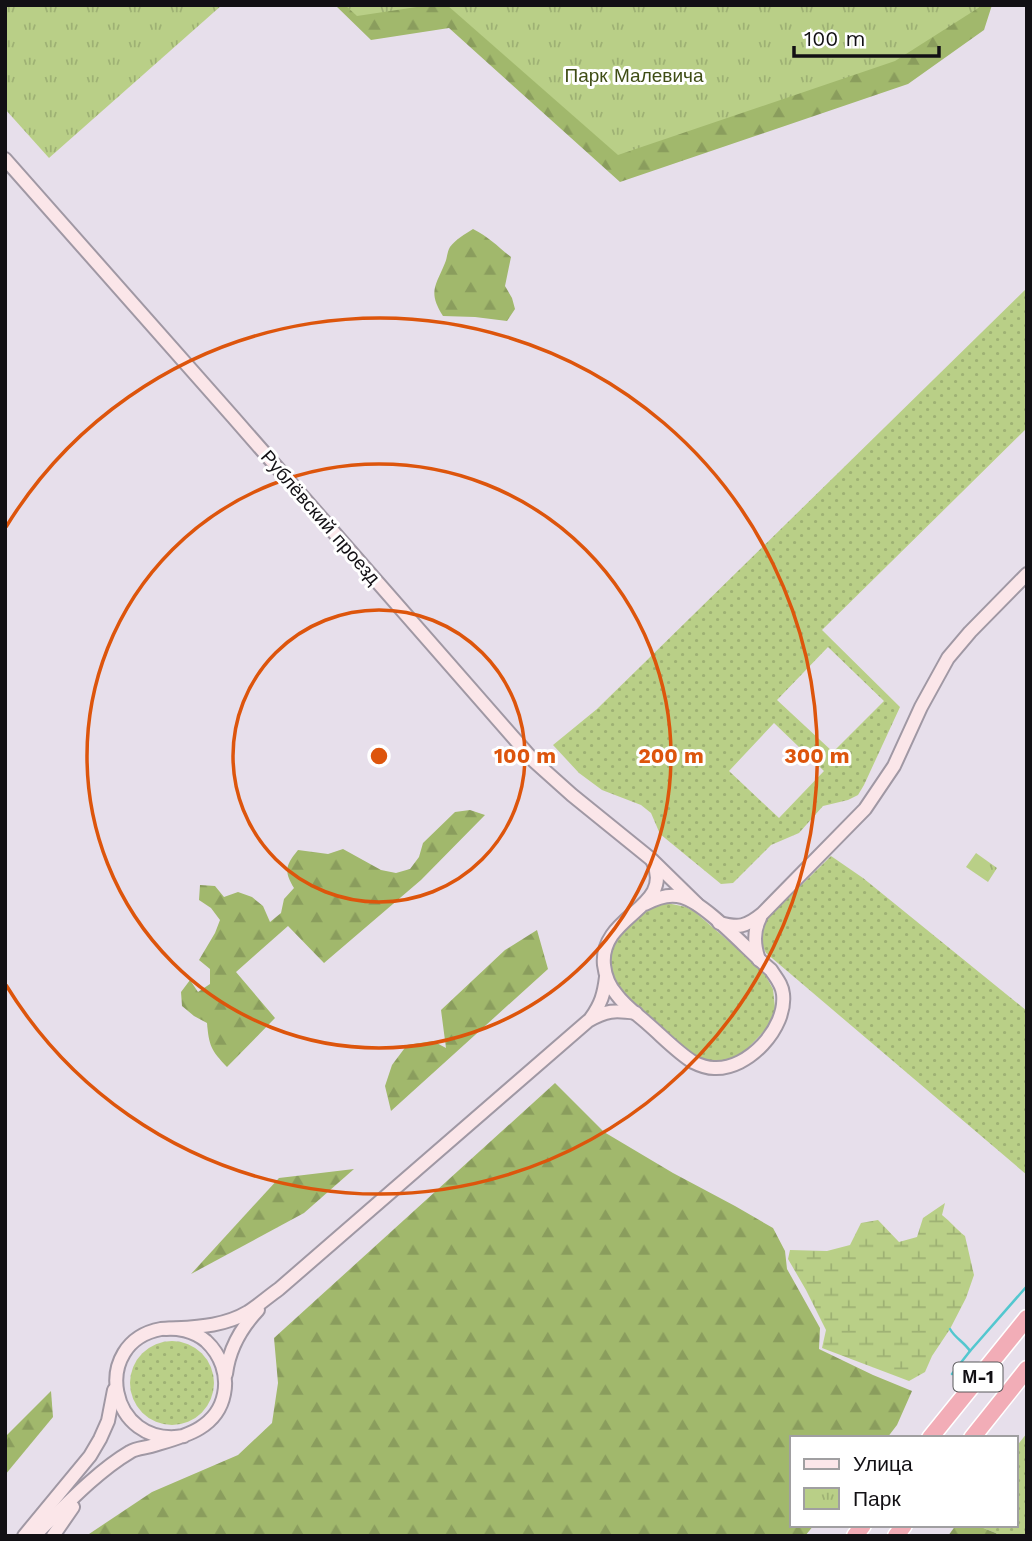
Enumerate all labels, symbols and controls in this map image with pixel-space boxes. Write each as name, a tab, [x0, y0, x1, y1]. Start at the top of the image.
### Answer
scale bar	[794, 14, 939, 58]
text: 100 m	[804, 26, 866, 51]
park label: Парк Малевича	[564, 64, 704, 87]
street label: Рублёвский проезд	[256, 445, 385, 589]
text: 100 m	[494, 743, 556, 768]
text: 200 m	[638, 743, 704, 768]
text: 300 m	[784, 743, 850, 768]
centre of rings	[367, 744, 391, 768]
road number: М-1	[954, 1362, 1002, 1392]
legend	[790, 1436, 1018, 1527]
text: Улица	[853, 1451, 913, 1476]
text: Парк	[853, 1486, 901, 1511]

